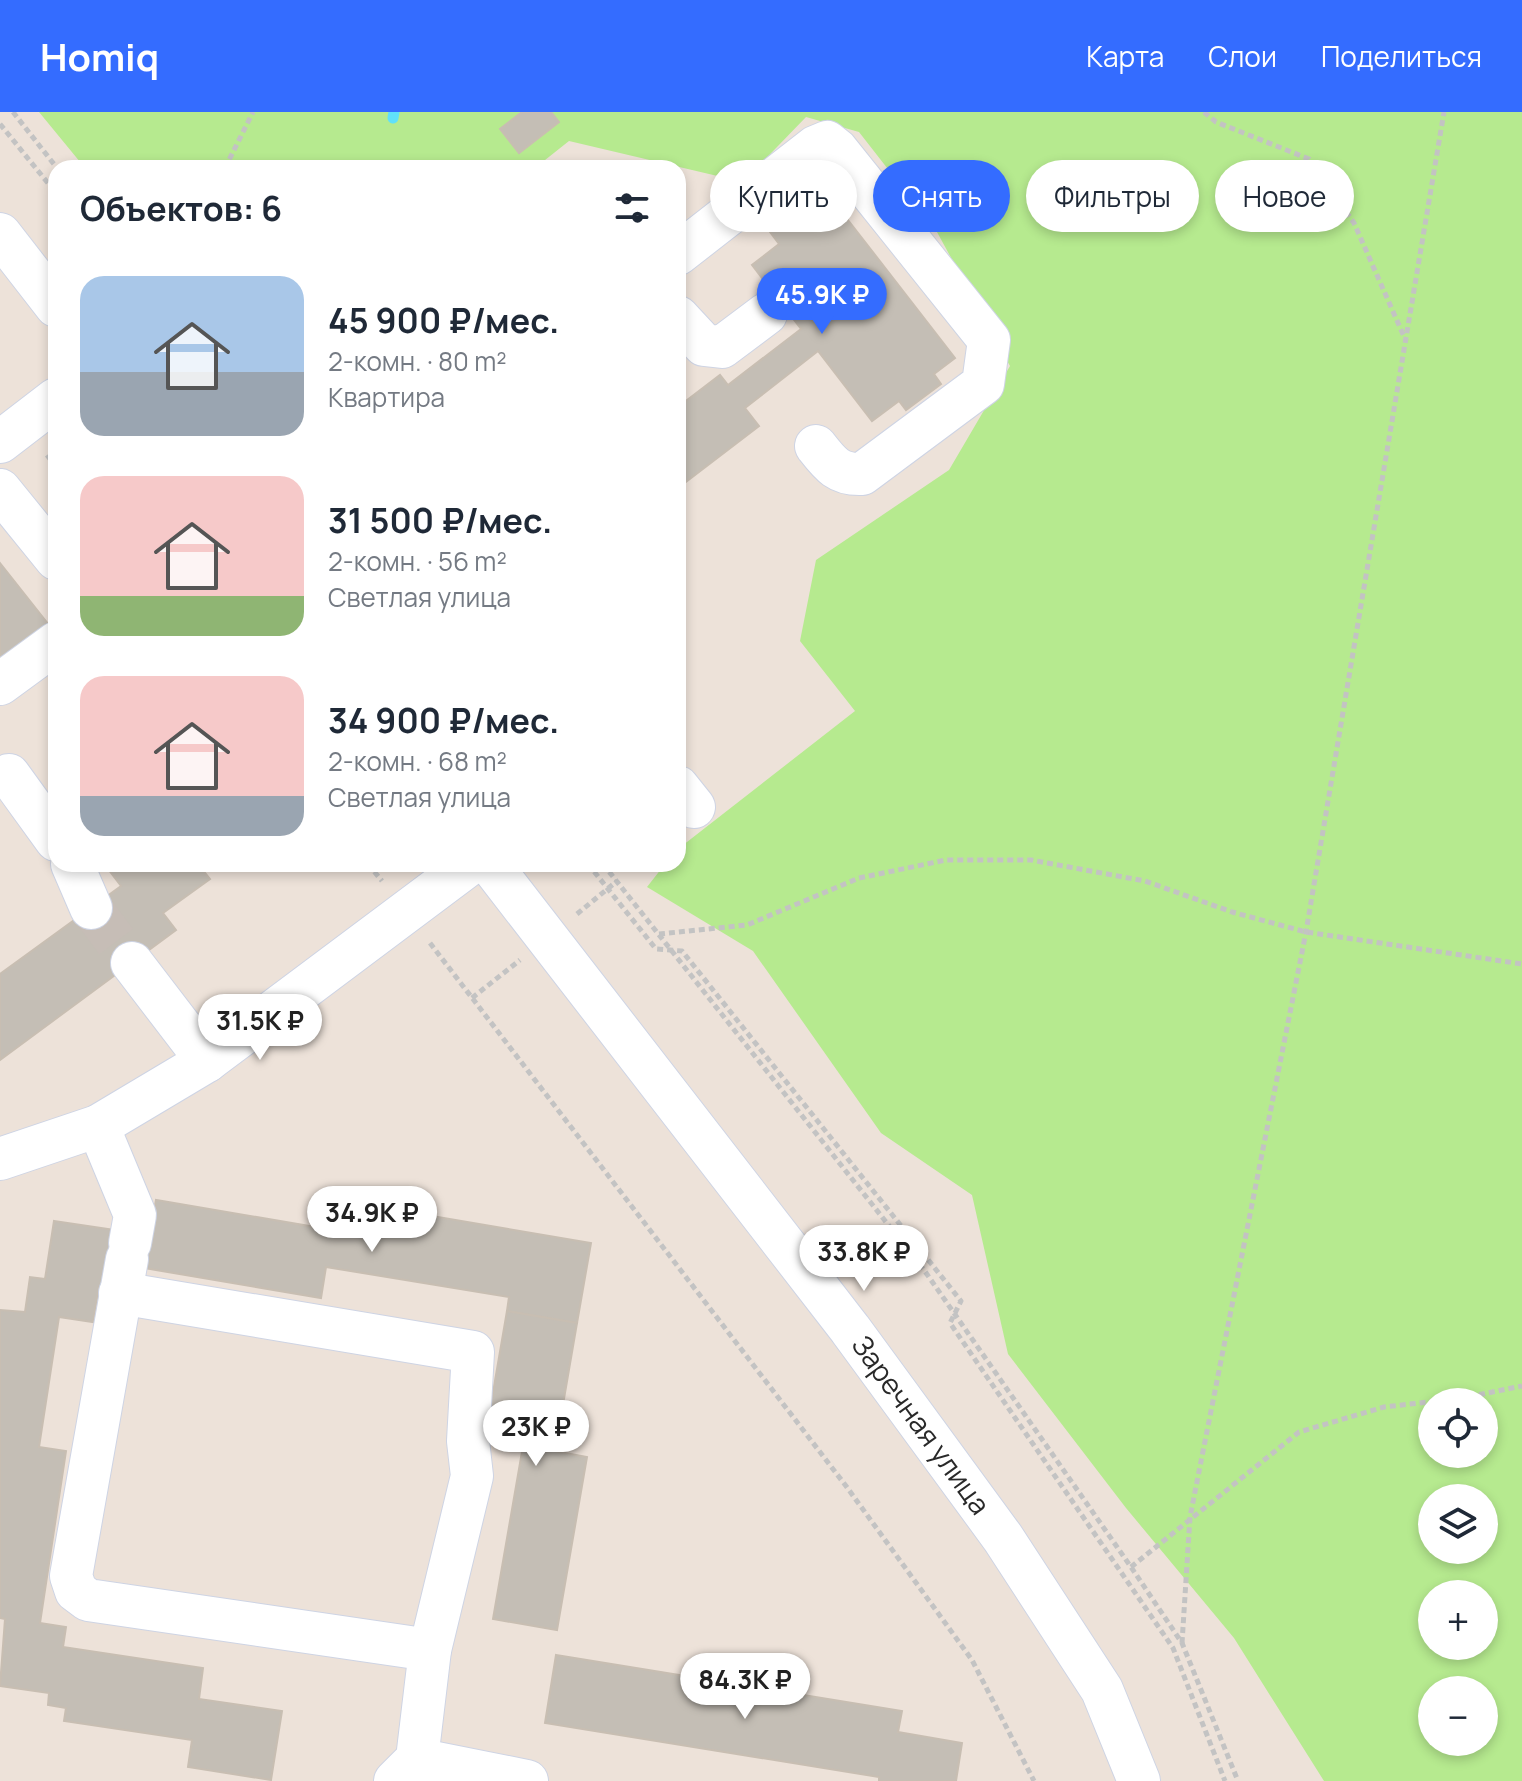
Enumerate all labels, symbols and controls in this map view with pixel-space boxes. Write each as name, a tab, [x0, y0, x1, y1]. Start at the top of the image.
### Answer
text: Homiq	[40, 30, 159, 82]
text: Карта	[1086, 37, 1164, 75]
text: Слои	[1208, 37, 1277, 75]
text: Поделиться	[1321, 37, 1482, 75]
chip: Купить	[710, 160, 857, 232]
chip: Снять	[873, 160, 1010, 232]
chip: Фильтры	[1026, 160, 1199, 232]
chip: Новое	[1215, 160, 1354, 232]
text: Объектов: 6	[80, 185, 282, 231]
icon: filters	[610, 186, 654, 230]
pin: 45.9K ₽	[748, 268, 896, 336]
text: 45.9K ₽	[775, 276, 869, 312]
text: 45 900 ₽/мес.	[328, 297, 559, 343]
icon: home	[144, 308, 240, 404]
text: 2-комн. · 80 m²	[328, 343, 507, 379]
text: Квартира	[328, 379, 445, 415]
text: 31 500 ₽/мес.	[328, 497, 552, 543]
icon: home	[144, 508, 240, 604]
text: 2-комн. · 56 m²	[328, 543, 507, 579]
text: Светлая улица	[328, 579, 511, 615]
text: 34 900 ₽/мес.	[328, 697, 559, 743]
icon: home	[144, 708, 240, 804]
text: 2-комн. · 68 m²	[328, 743, 507, 779]
text: Светлая улица	[328, 779, 511, 815]
pin: 31.5K ₽	[186, 994, 334, 1062]
text: 31.5K ₽	[216, 1002, 304, 1038]
pin: 34.9K ₽	[298, 1186, 446, 1254]
text: 34.9K ₽	[325, 1194, 419, 1230]
pin: 33.8K ₽	[790, 1225, 938, 1293]
text: 33.8K ₽	[817, 1233, 911, 1269]
street label: Заречная улица	[844, 1327, 1000, 1522]
map controls	[1418, 1388, 1498, 1756]
button: locate	[1418, 1388, 1498, 1468]
pin: 23K ₽	[480, 1400, 592, 1468]
text: 23K ₽	[501, 1408, 571, 1444]
button: layers	[1418, 1484, 1498, 1564]
button: +	[1418, 1580, 1498, 1660]
pin: 84.3K ₽	[671, 1653, 819, 1721]
text: 84.3K ₽	[698, 1661, 792, 1697]
button: −	[1418, 1676, 1498, 1756]

